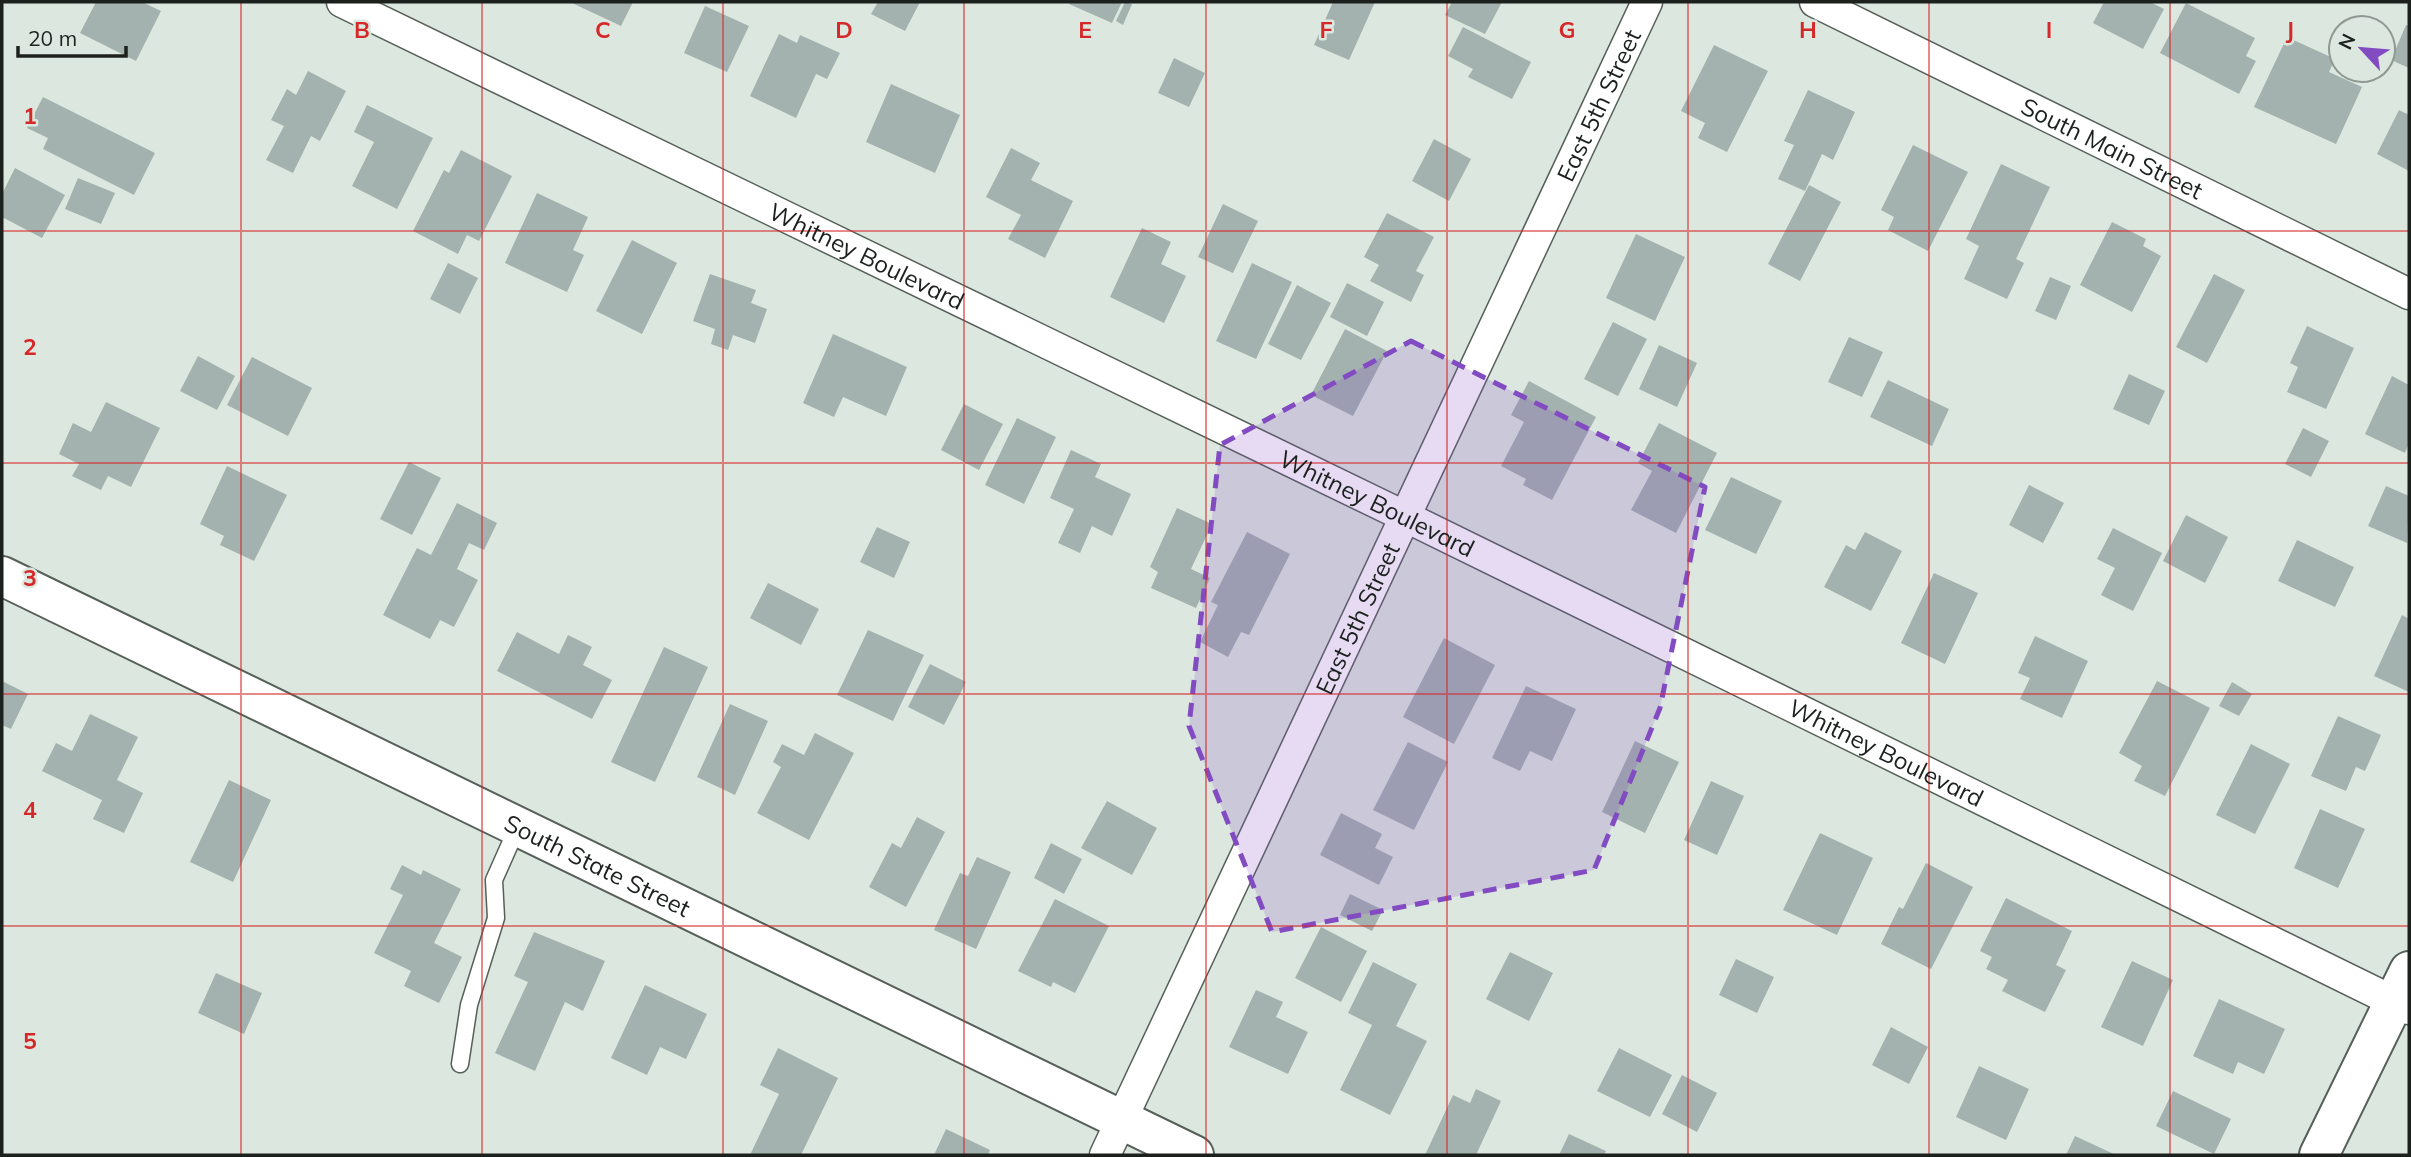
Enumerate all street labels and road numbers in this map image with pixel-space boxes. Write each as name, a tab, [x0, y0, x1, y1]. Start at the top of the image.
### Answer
street label: East 5th Street	[1550, 24, 1647, 186]
street label: South Main Street	[2016, 91, 2208, 205]
street label: Whitney Boulevard	[764, 196, 969, 316]
street label: Whitney Boulevard	[1275, 443, 1480, 563]
street label: East 5th Street	[1309, 538, 1406, 699]
street label: Whitney Boulevard	[1784, 692, 1989, 813]
street label: South State Street	[500, 807, 695, 923]

